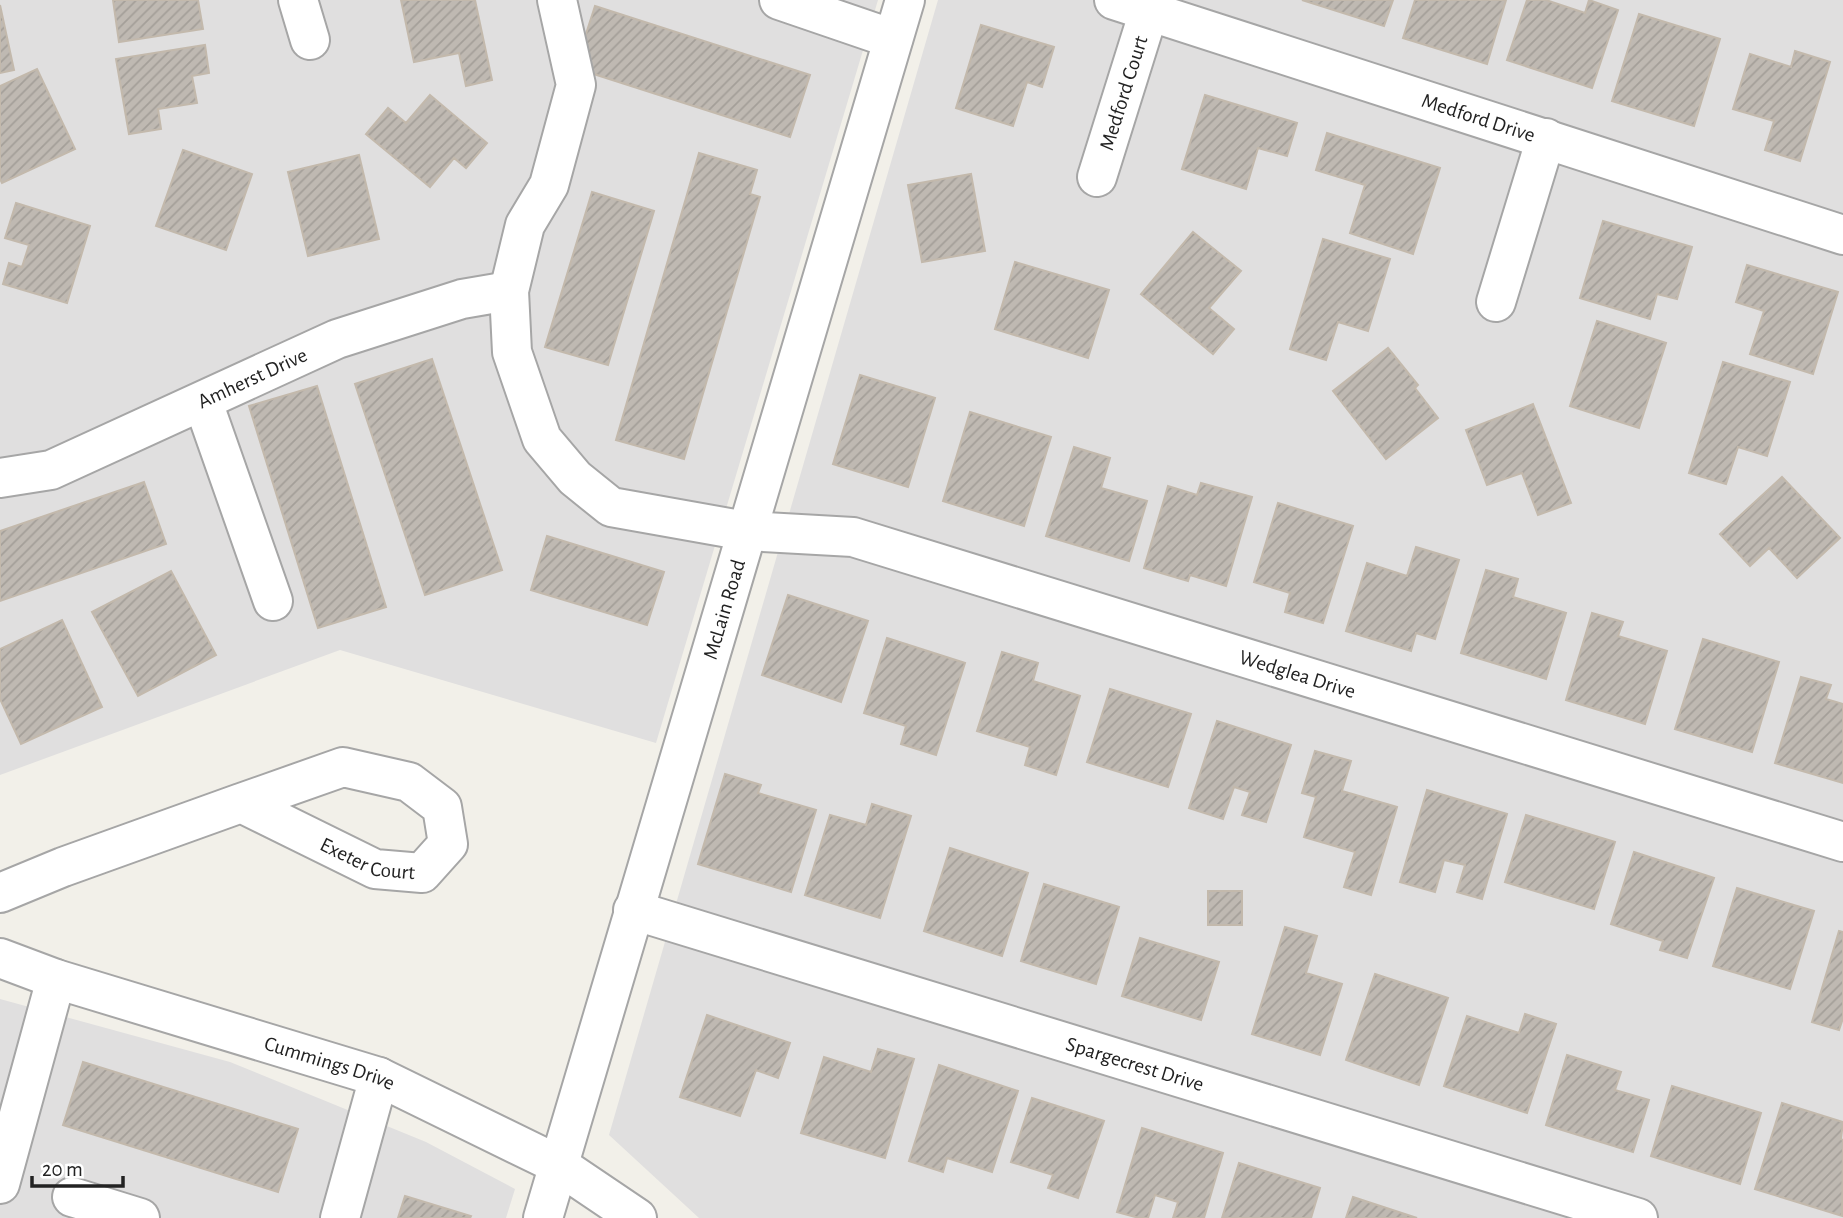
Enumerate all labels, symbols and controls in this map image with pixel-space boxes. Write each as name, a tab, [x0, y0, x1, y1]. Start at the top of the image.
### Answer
street label: Medford Court	[1096, 33, 1152, 153]
street label: Medford Drive	[1419, 90, 1538, 146]
street label: Amherst Drive	[195, 344, 310, 412]
street label: McLain Road	[700, 557, 749, 662]
street label: Wedglea Drive	[1237, 647, 1358, 702]
street label: Exeter Court	[317, 834, 416, 883]
street label: Cummings Drive	[262, 1033, 398, 1094]
street label: Spargecrest Drive	[1063, 1033, 1206, 1095]
scale bar	[32, 1144, 122, 1188]
text: 20 m	[42, 1159, 83, 1180]

